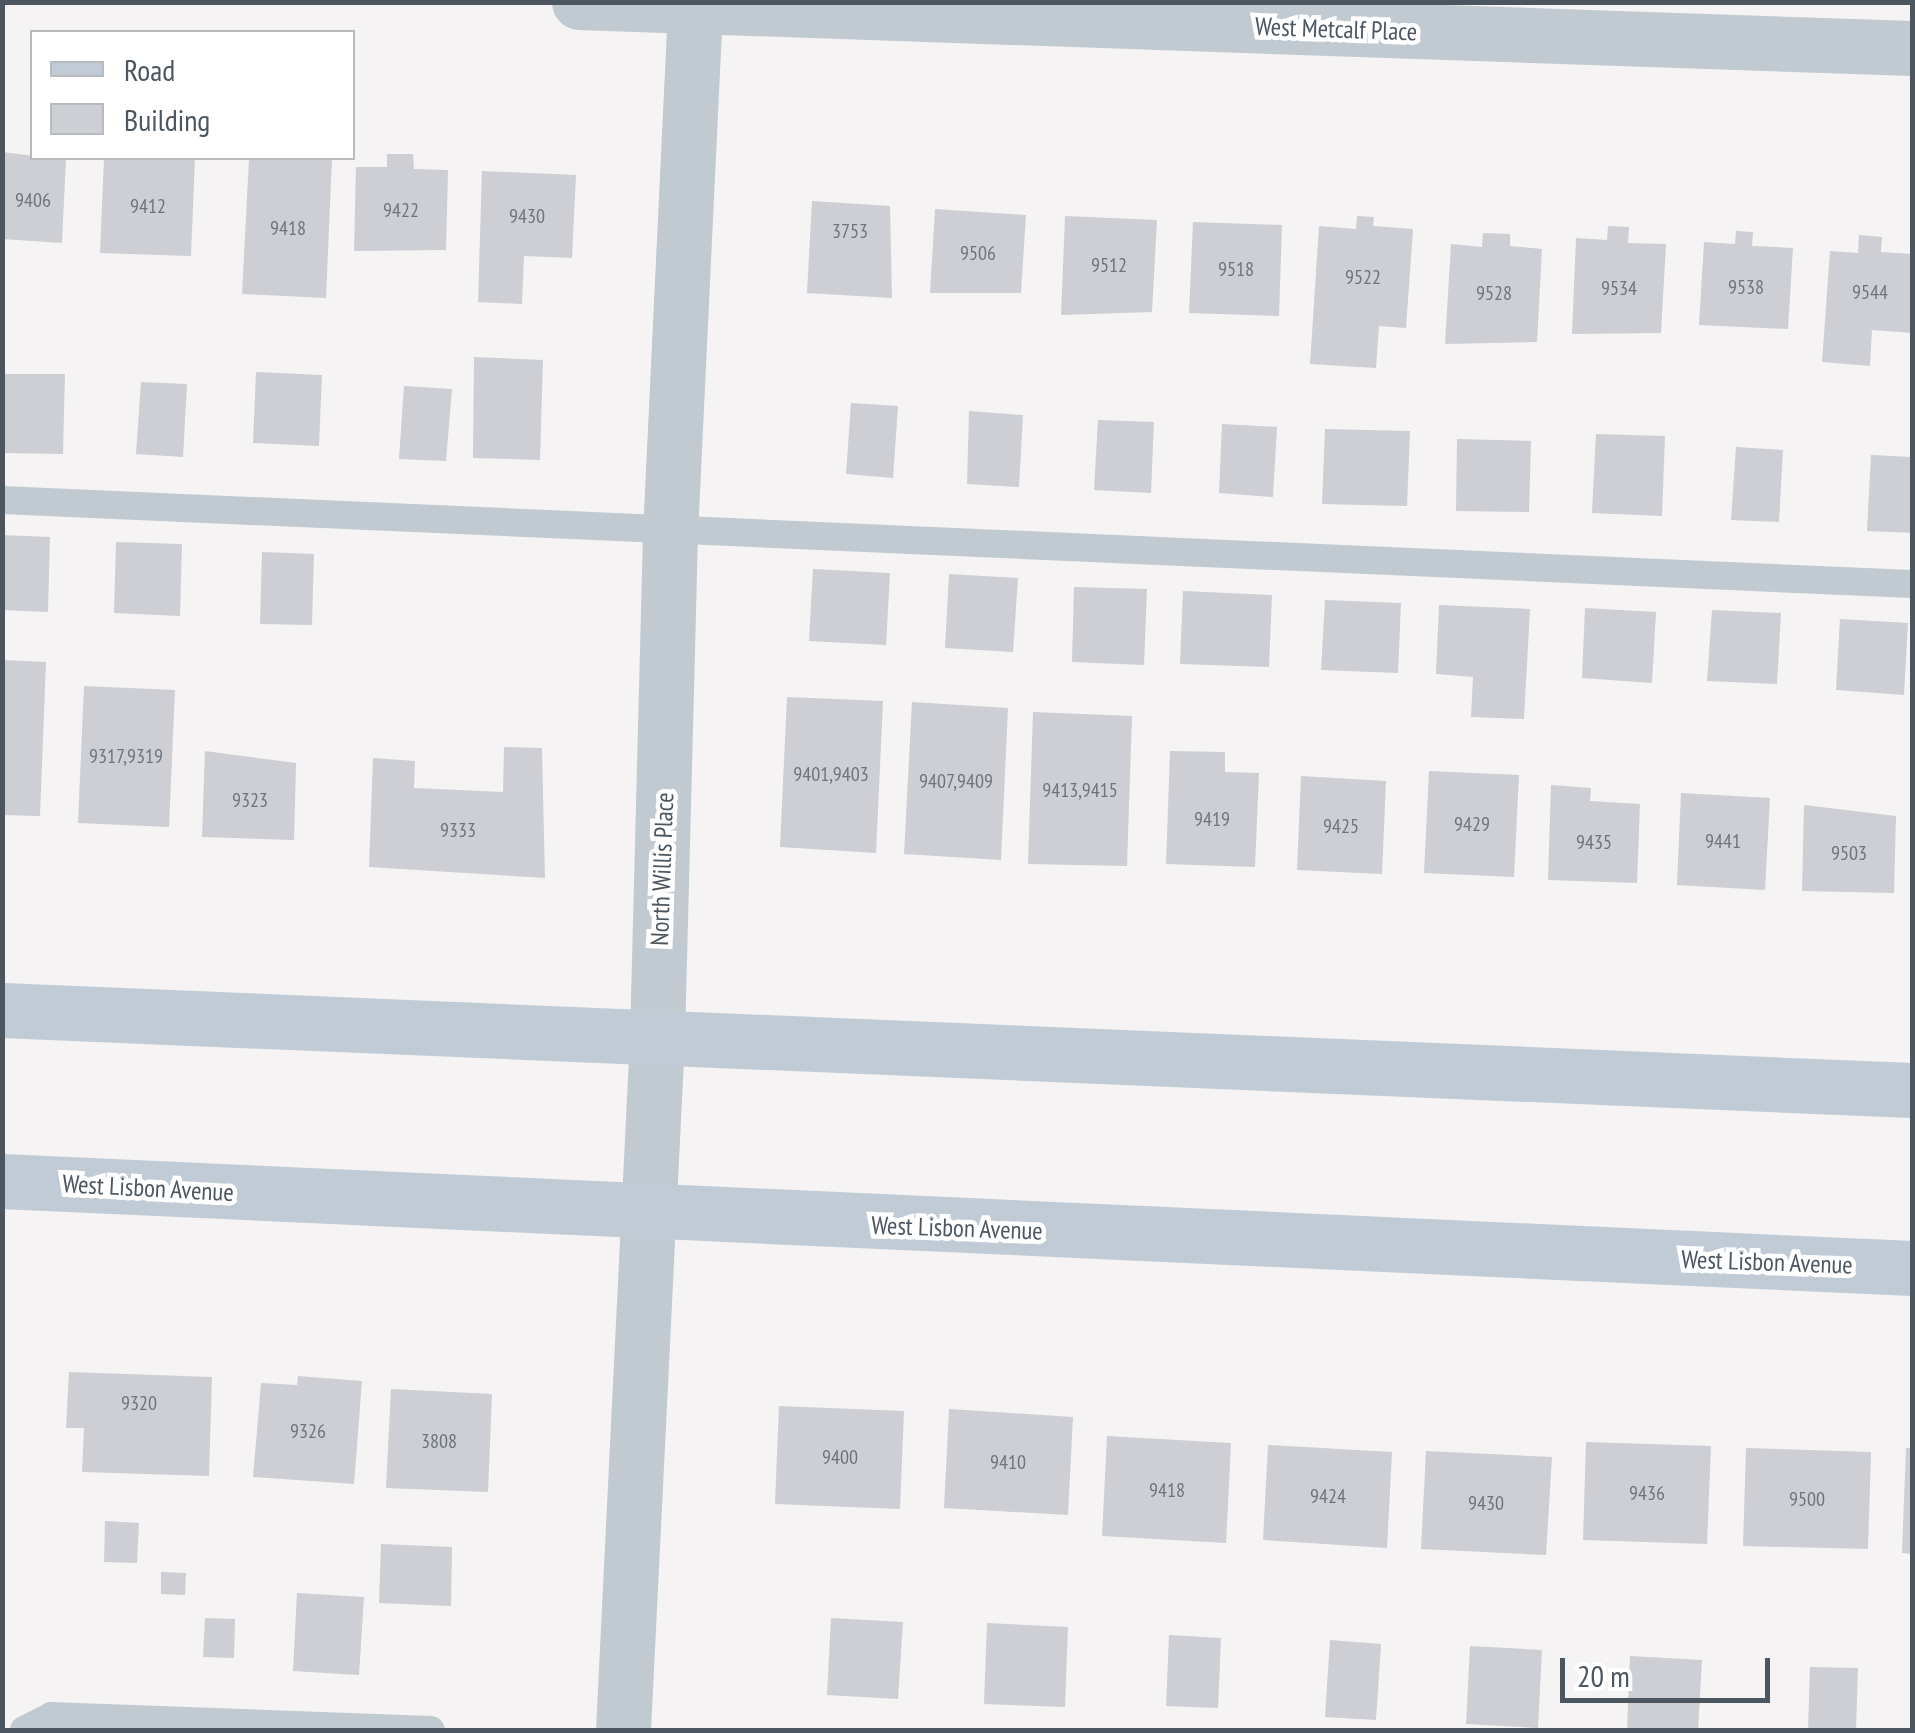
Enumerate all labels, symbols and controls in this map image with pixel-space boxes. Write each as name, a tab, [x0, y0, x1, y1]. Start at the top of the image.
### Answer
street label: West Metcalf Place	[1254, 11, 1418, 47]
legend	[30, 30, 355, 160]
text: Road	[124, 50, 175, 89]
text: Building	[124, 100, 210, 139]
house number: 9406	[15, 188, 51, 212]
house number: 9412	[130, 194, 166, 218]
house number: 9422	[383, 198, 419, 222]
house number: 9430	[509, 204, 545, 228]
house number: 9418	[270, 216, 306, 240]
house number: 3753	[832, 219, 868, 243]
house number: 9506	[960, 241, 996, 265]
house number: 9512	[1091, 253, 1127, 277]
house number: 9518	[1218, 257, 1254, 281]
house number: 9522	[1345, 265, 1381, 289]
house number: 9538	[1728, 275, 1764, 299]
house number: 9534	[1601, 276, 1637, 300]
house number: 9544	[1852, 280, 1888, 304]
house number: 9528	[1476, 281, 1512, 305]
house number: 9317,9319	[89, 744, 163, 768]
house number: 9401,9403	[793, 762, 869, 786]
house number: 9407,9409	[919, 769, 993, 793]
house number: 9413,9415	[1042, 778, 1118, 802]
house number: 9323	[232, 788, 268, 812]
street label: North Willis Place	[644, 792, 680, 946]
house number: 9419	[1194, 807, 1230, 831]
house number: 9429	[1454, 812, 1490, 836]
house number: 9425	[1323, 814, 1359, 838]
house number: 9333	[440, 818, 476, 842]
house number: 9441	[1705, 829, 1741, 853]
house number: 9435	[1576, 830, 1612, 854]
house number: 9503	[1831, 841, 1867, 865]
street label: West Lisbon Avenue	[61, 1169, 235, 1207]
street label: West Lisbon Avenue	[870, 1210, 1044, 1246]
street label: West Lisbon Avenue	[1680, 1244, 1854, 1280]
house number: 9320	[121, 1391, 157, 1415]
house number: 9326	[290, 1419, 326, 1443]
house number: 3808	[421, 1429, 457, 1453]
house number: 9400	[822, 1445, 858, 1469]
house number: 9410	[990, 1450, 1026, 1474]
house number: 9418	[1149, 1478, 1185, 1502]
house number: 9436	[1629, 1481, 1665, 1505]
house number: 9424	[1310, 1484, 1346, 1508]
house number: 9500	[1789, 1487, 1825, 1511]
house number: 9430	[1468, 1491, 1504, 1515]
scale bar	[1565, 1638, 1775, 1700]
text: 20 m	[1577, 1656, 1630, 1695]

